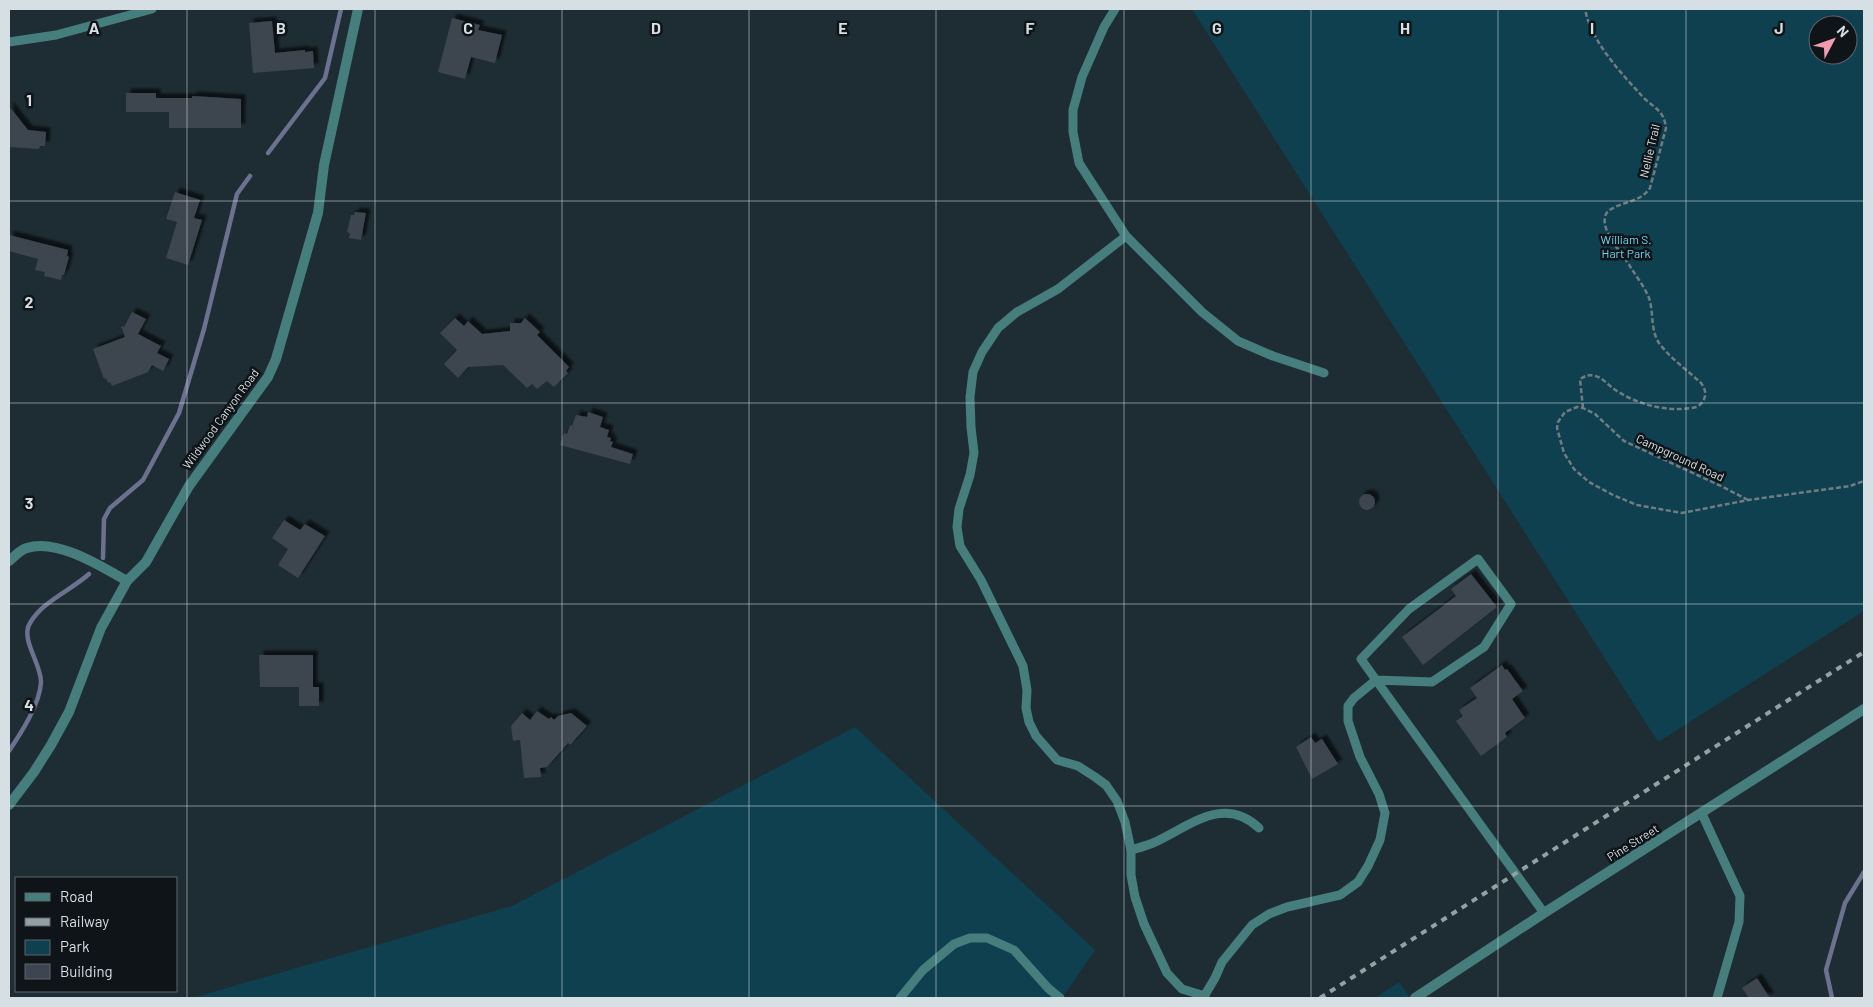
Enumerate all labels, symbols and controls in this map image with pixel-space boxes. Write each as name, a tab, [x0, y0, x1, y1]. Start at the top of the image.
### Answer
north arrow	[1808, 15, 1858, 65]
text: A	[89, 18, 100, 37]
text: B	[276, 18, 286, 37]
text: C	[463, 18, 473, 37]
text: D	[651, 18, 661, 37]
text: E	[838, 18, 848, 37]
text: F	[1026, 18, 1035, 37]
text: G	[1212, 18, 1222, 37]
text: H	[1400, 18, 1410, 37]
text: I	[1590, 18, 1594, 37]
text: J	[1774, 18, 1784, 37]
text: N	[1834, 22, 1853, 40]
text: 1	[26, 90, 32, 109]
street label: Nellie Trail	[1636, 123, 1662, 179]
park label: William S. Hart Park	[1601, 232, 1651, 260]
text: 2	[25, 292, 34, 311]
street label: Wildwood Canyon Road	[179, 366, 261, 471]
street label: Campground Road	[1634, 431, 1727, 484]
text: 3	[25, 493, 33, 512]
text: 4	[24, 695, 34, 714]
street label: Pine Street	[1604, 821, 1661, 863]
legend	[15, 877, 178, 992]
text: Road	[60, 887, 93, 905]
text: Railway	[60, 912, 109, 930]
text: Park	[60, 937, 90, 955]
text: Building	[60, 962, 113, 980]

